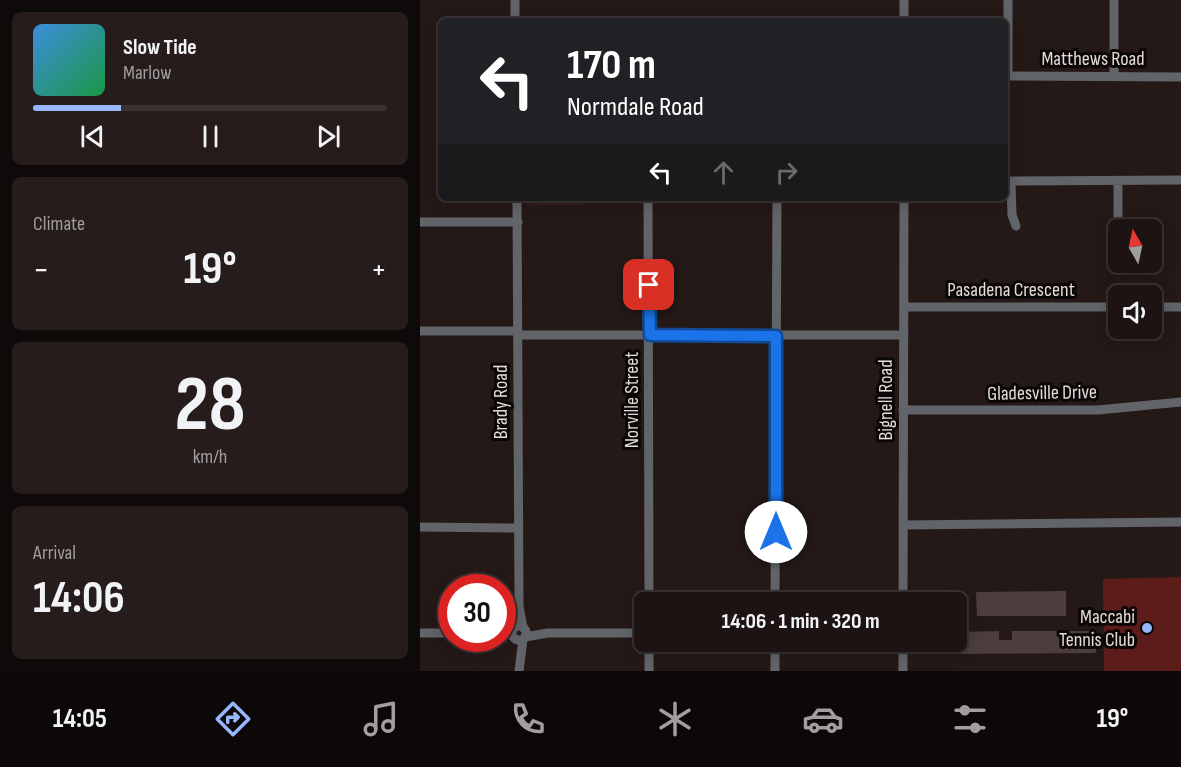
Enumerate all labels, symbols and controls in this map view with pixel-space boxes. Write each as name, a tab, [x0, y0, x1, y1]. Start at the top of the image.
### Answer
text: Slow Tide	[123, 34, 197, 61]
text: 170 m	[567, 40, 656, 91]
icon: left	[468, 42, 546, 120]
street label: Matthews Road	[1041, 47, 1145, 71]
text: Marlow	[123, 61, 171, 85]
text: Normdale Road	[567, 91, 704, 123]
icon: previous	[76, 120, 109, 153]
icon: pause	[194, 120, 227, 153]
icon: next	[312, 120, 345, 153]
icon: left	[644, 156, 677, 189]
icon: ahead	[707, 156, 740, 189]
icon: right	[770, 156, 803, 189]
text: Climate	[33, 212, 85, 236]
north arrow	[1108, 219, 1162, 273]
map controls	[1108, 219, 1162, 339]
text: 19°	[183, 242, 237, 297]
text: −	[33, 250, 49, 290]
text: +	[371, 250, 387, 290]
pin	[623, 259, 674, 310]
icon: arrive	[632, 268, 665, 301]
street label: Pasadena Crescent	[947, 278, 1075, 302]
button: sound	[1108, 285, 1162, 339]
street label: Norville Street	[620, 352, 644, 448]
text: 28	[175, 359, 245, 452]
street label: Bignell Road	[874, 359, 898, 441]
street label: Brady Road	[489, 365, 513, 439]
street label: Gladesville Drive	[987, 380, 1097, 406]
text: km/h	[193, 445, 227, 469]
position arrow	[744, 500, 808, 564]
text: Arrival	[33, 541, 76, 565]
text: 14:06	[33, 571, 125, 626]
speed limit sign: 30	[438, 574, 516, 652]
place label: Maccabi Tennis Club	[1059, 605, 1135, 652]
text: 14:06 · 1 min · 320 m	[722, 608, 879, 635]
marker: Maccabi Tennis Club	[1140, 621, 1154, 635]
icon: directions	[212, 698, 254, 740]
icon: music	[360, 698, 402, 740]
icon: phone	[507, 698, 549, 740]
icon: climate	[654, 698, 696, 740]
icon: car	[802, 698, 844, 740]
icon: filters	[949, 698, 991, 740]
text: 14:05	[53, 703, 107, 735]
text: 19°	[1096, 703, 1128, 735]

